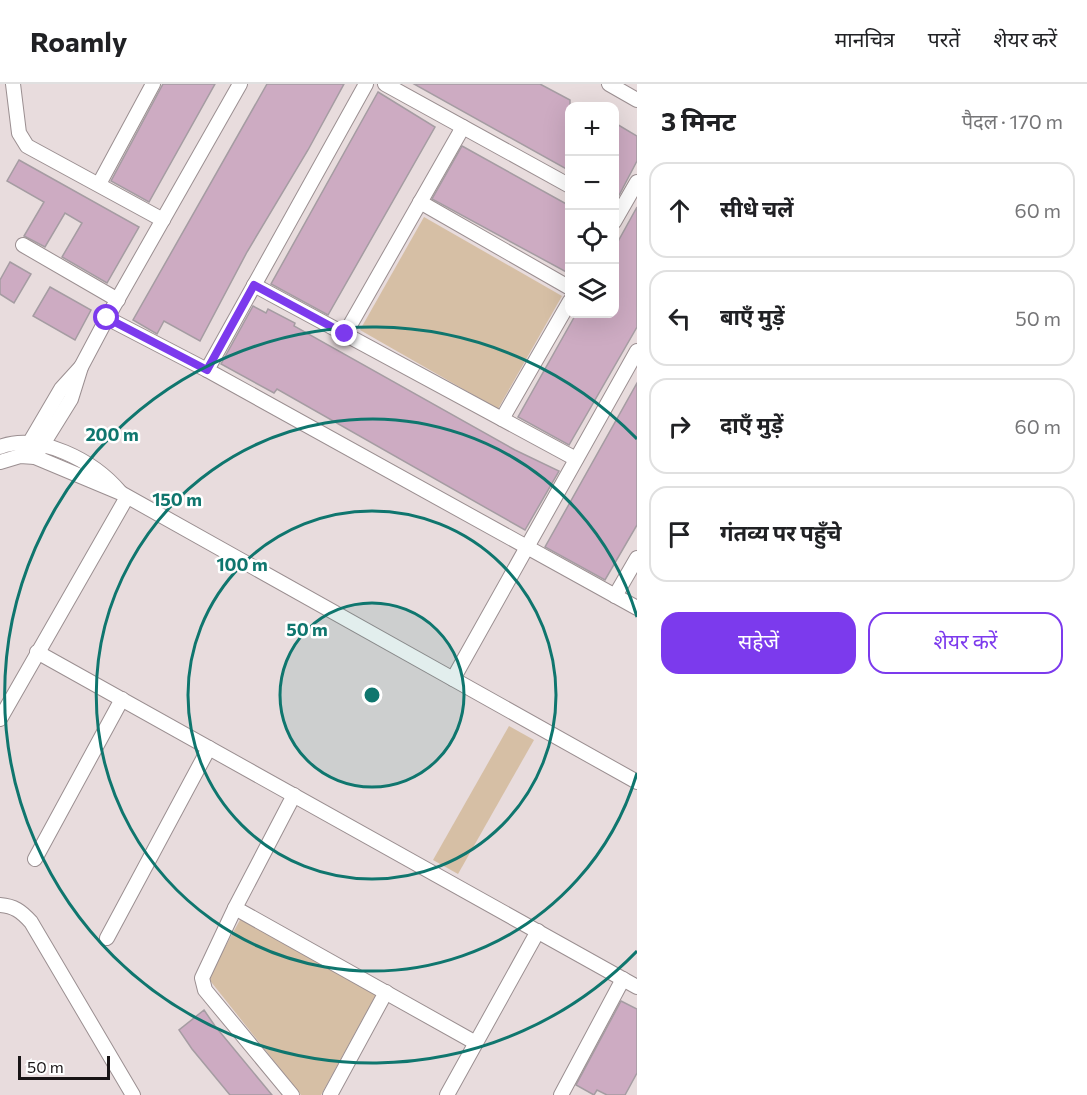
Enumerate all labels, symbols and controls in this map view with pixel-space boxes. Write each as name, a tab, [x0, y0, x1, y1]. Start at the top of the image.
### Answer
text: Roamly	[30, 24, 127, 58]
text: मानचित्र	[835, 26, 895, 51]
text: परतें	[928, 26, 960, 51]
text: शेयर करें	[993, 26, 1057, 51]
map controls	[565, 102, 619, 318]
button: +	[565, 102, 619, 156]
text: 3 मिनट	[661, 105, 736, 136]
text: पैदल · 170 m	[962, 109, 1063, 133]
button: −	[565, 156, 619, 210]
icon: ahead	[663, 194, 696, 227]
text: सीधे चलें	[720, 195, 794, 222]
text: 60 m	[1015, 198, 1061, 222]
button: locate	[565, 210, 619, 264]
button: layers	[565, 264, 619, 318]
icon: left	[663, 302, 696, 335]
text: बाएँ मुड़ें	[720, 303, 785, 330]
route start	[93, 304, 119, 330]
text: 50 m	[1015, 306, 1061, 330]
route end	[331, 320, 357, 346]
icon: right	[663, 410, 696, 443]
text: दाएँ मुड़ें	[720, 411, 783, 438]
text: 60 m	[1015, 414, 1061, 438]
text: 200 m	[85, 423, 139, 445]
text: 150 m	[152, 488, 202, 510]
icon: arrive	[663, 518, 696, 551]
text: गंतव्य पर पहुँचे	[720, 519, 842, 546]
text: 100 m	[216, 553, 268, 575]
button: सहेजें	[661, 612, 856, 674]
button: शेयर करें	[868, 612, 1063, 674]
text: 50 m	[286, 618, 328, 640]
centre of rings	[362, 685, 382, 705]
scale bar	[18, 1053, 110, 1080]
text: 50 m	[27, 1057, 64, 1076]

